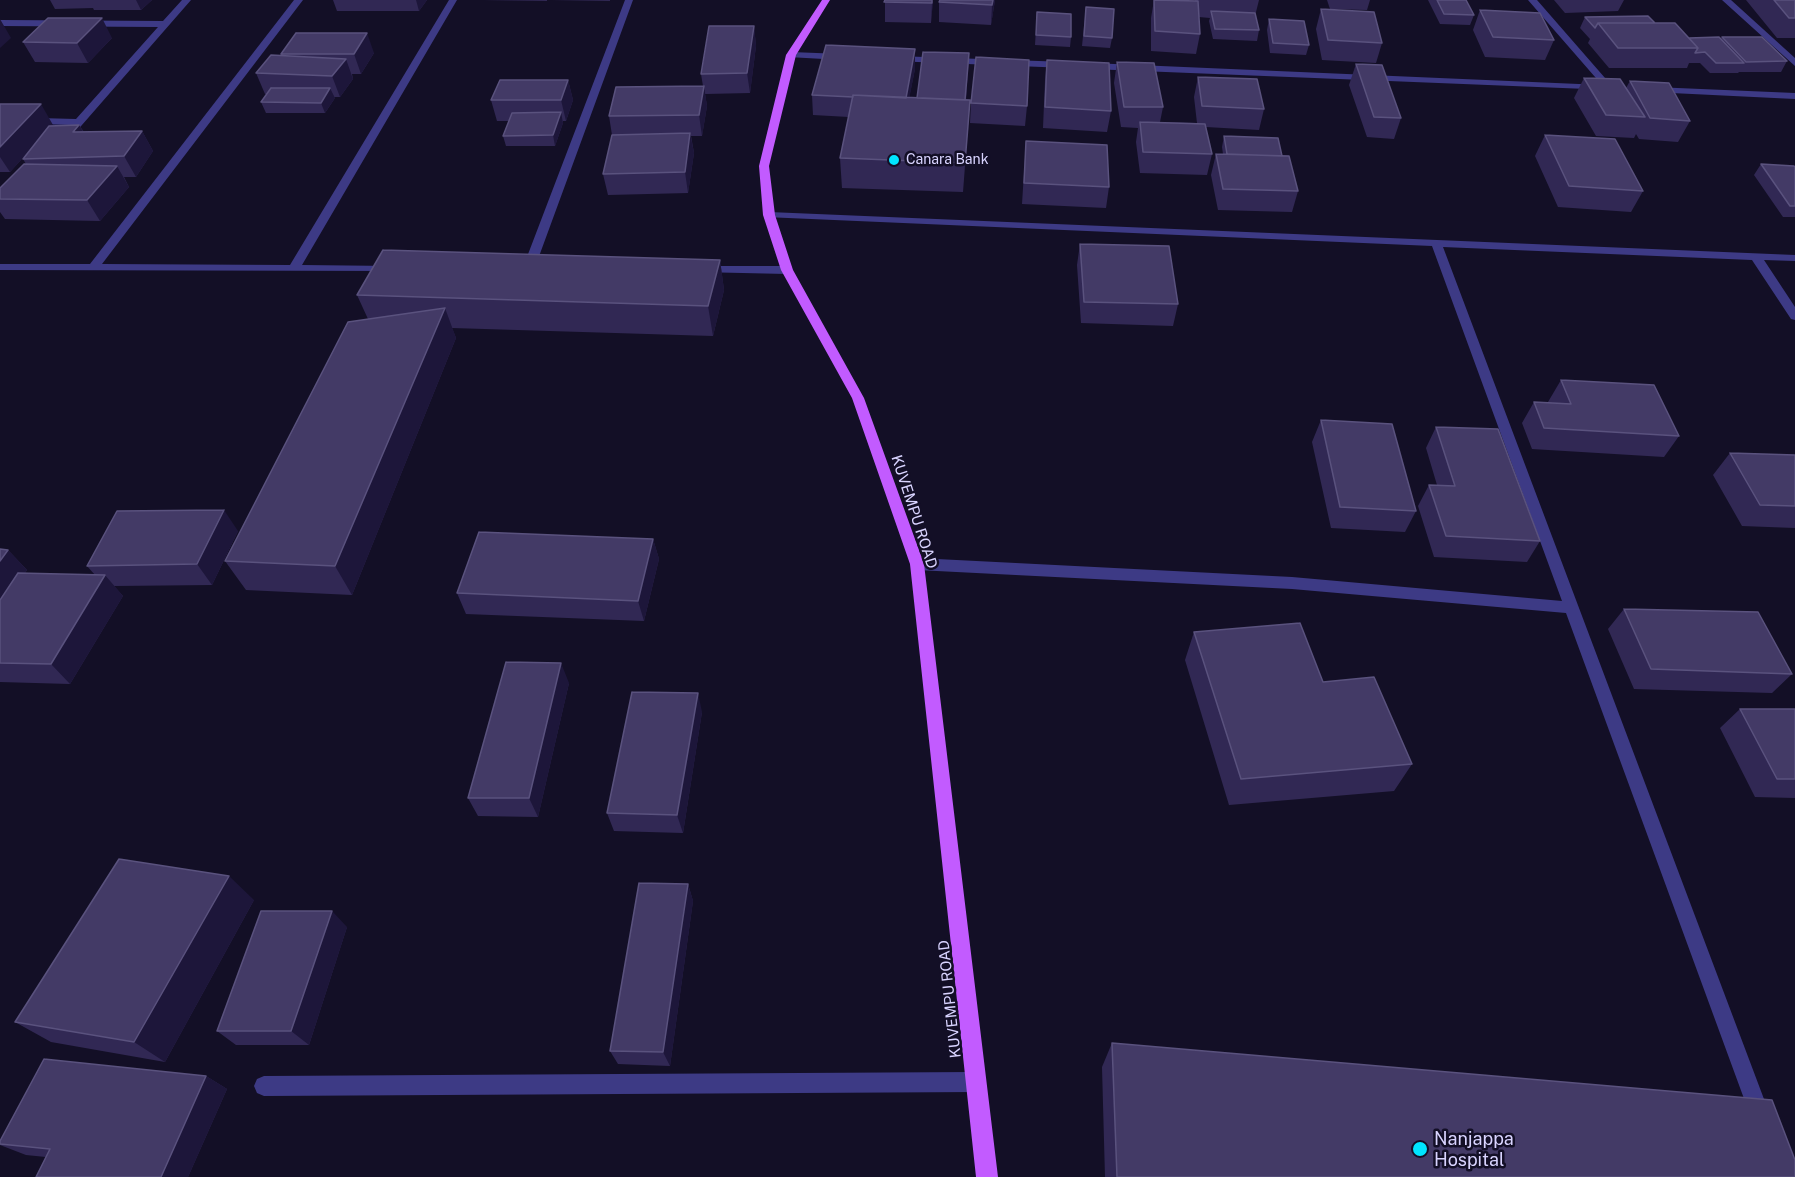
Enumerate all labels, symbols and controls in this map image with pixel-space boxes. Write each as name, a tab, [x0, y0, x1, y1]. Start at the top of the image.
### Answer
place label: Canara Bank	[906, 152, 989, 168]
marker: Canara Bank	[887, 153, 901, 167]
street label: KUVEMPU ROAD	[887, 453, 941, 571]
street label: KUVEMPU ROAD	[935, 939, 965, 1059]
place label: Nanjappa Hospital	[1434, 1128, 1514, 1170]
marker: Nanjappa Hospital	[1411, 1140, 1429, 1158]

